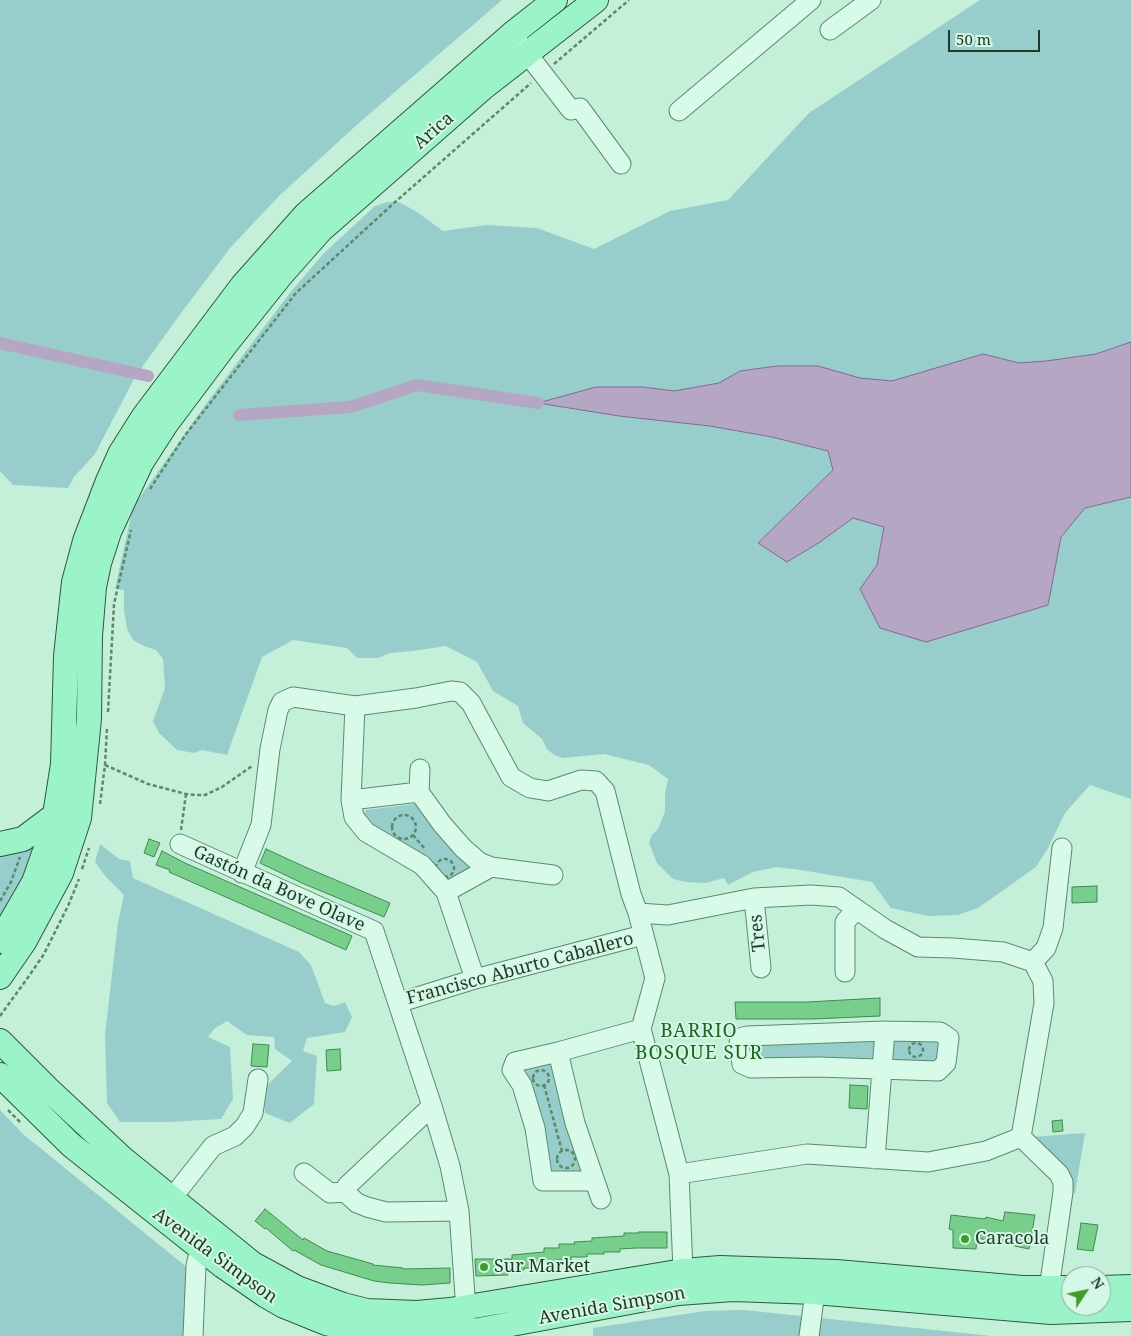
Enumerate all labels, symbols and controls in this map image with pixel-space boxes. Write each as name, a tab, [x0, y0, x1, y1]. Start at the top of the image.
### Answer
scale bar	[951, 20, 1044, 52]
text: 50 m	[956, 29, 991, 49]
street label: Arica	[410, 108, 458, 154]
street label: Gastón da Bove Olave	[190, 841, 368, 937]
street label: Tres	[745, 913, 771, 953]
street label: Francisco Aburto Caballero	[404, 928, 636, 1010]
district label: BARRIO BOSQUE SUR	[634, 1021, 764, 1065]
street label: Avenida Simpson	[149, 1204, 281, 1308]
place label: Caracola	[975, 1228, 1049, 1250]
marker: Caracola	[959, 1233, 971, 1245]
place label: Sur Market	[494, 1256, 590, 1278]
marker: Sur Market	[478, 1261, 490, 1273]
north arrow	[1061, 1266, 1111, 1316]
text: N	[1087, 1273, 1109, 1293]
street label: Avenida Simpson	[537, 1282, 687, 1330]

